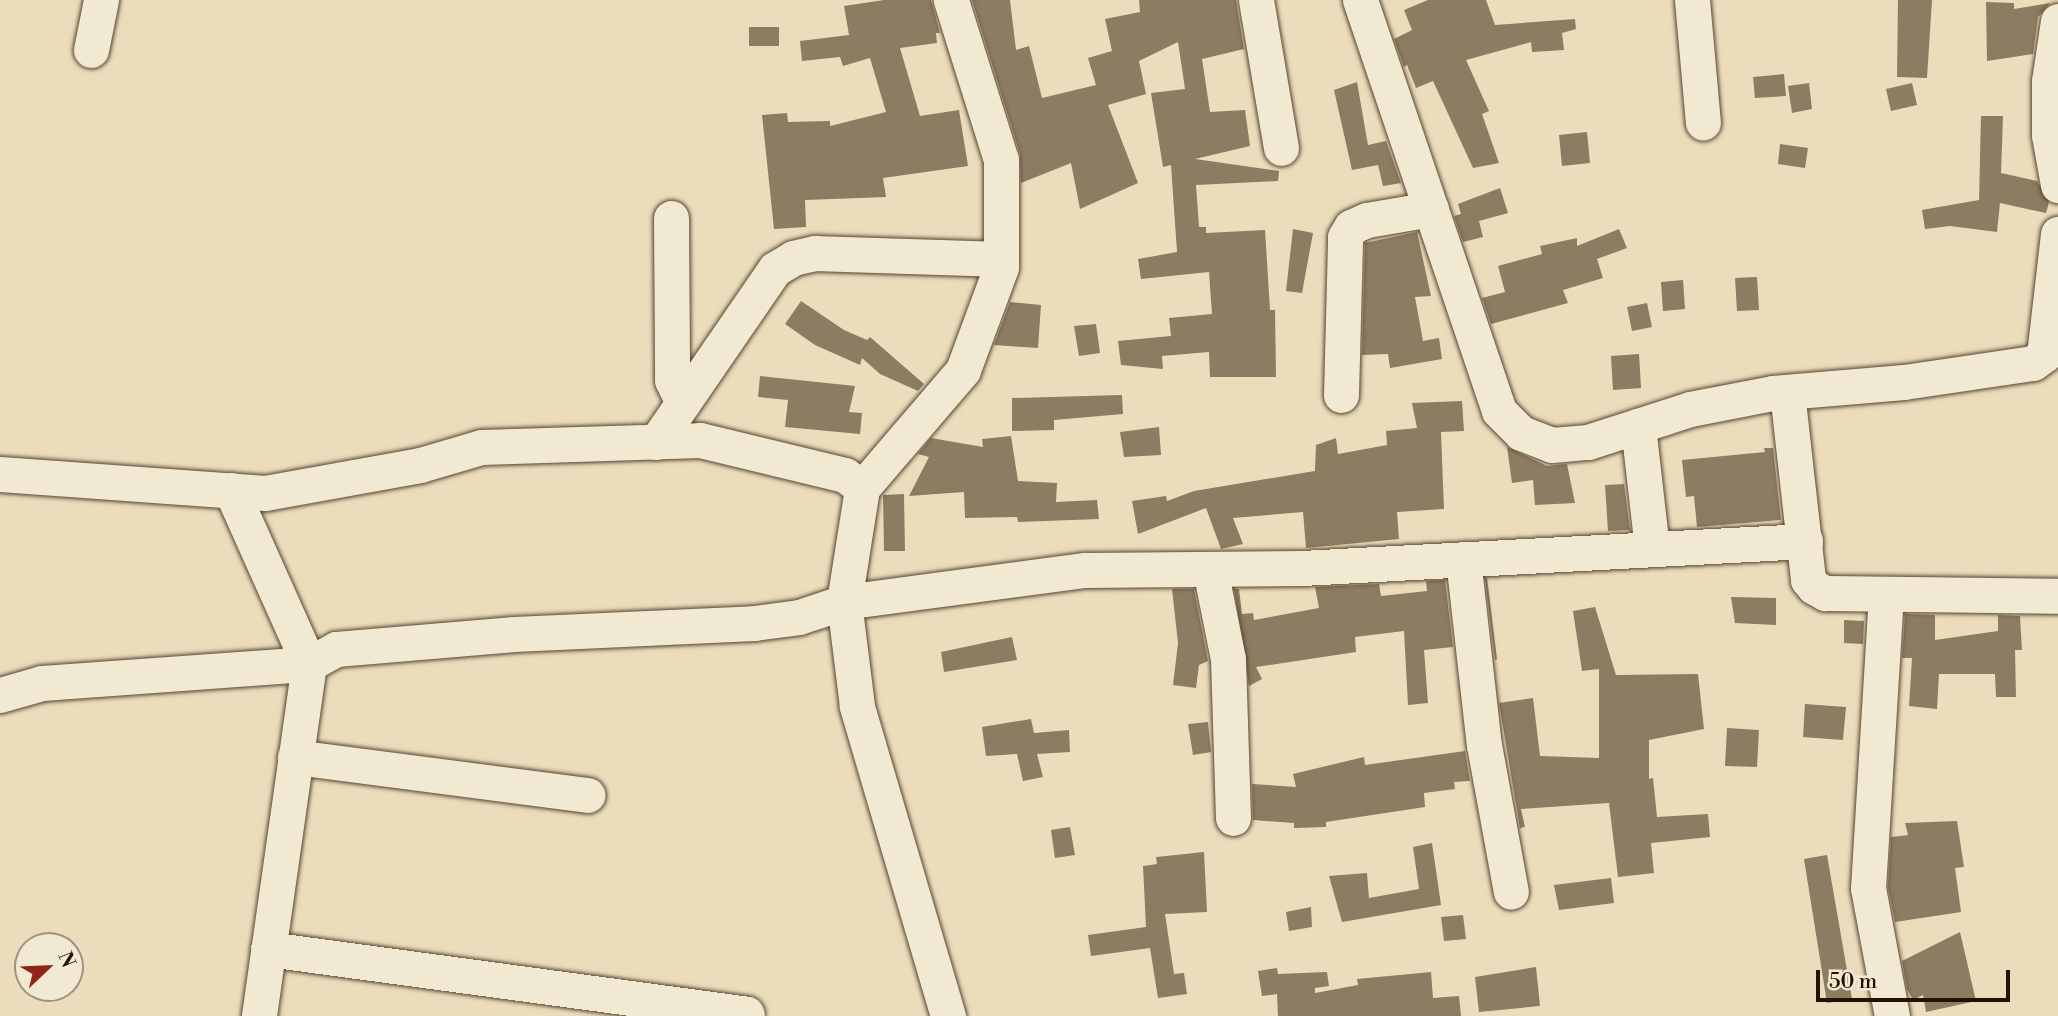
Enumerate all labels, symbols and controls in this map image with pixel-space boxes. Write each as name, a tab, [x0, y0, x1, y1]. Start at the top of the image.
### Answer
north arrow	[14, 932, 84, 1002]
text: N	[53, 948, 80, 971]
scale bar	[1820, 956, 2014, 1000]
text: 50 m	[1829, 969, 1877, 995]

